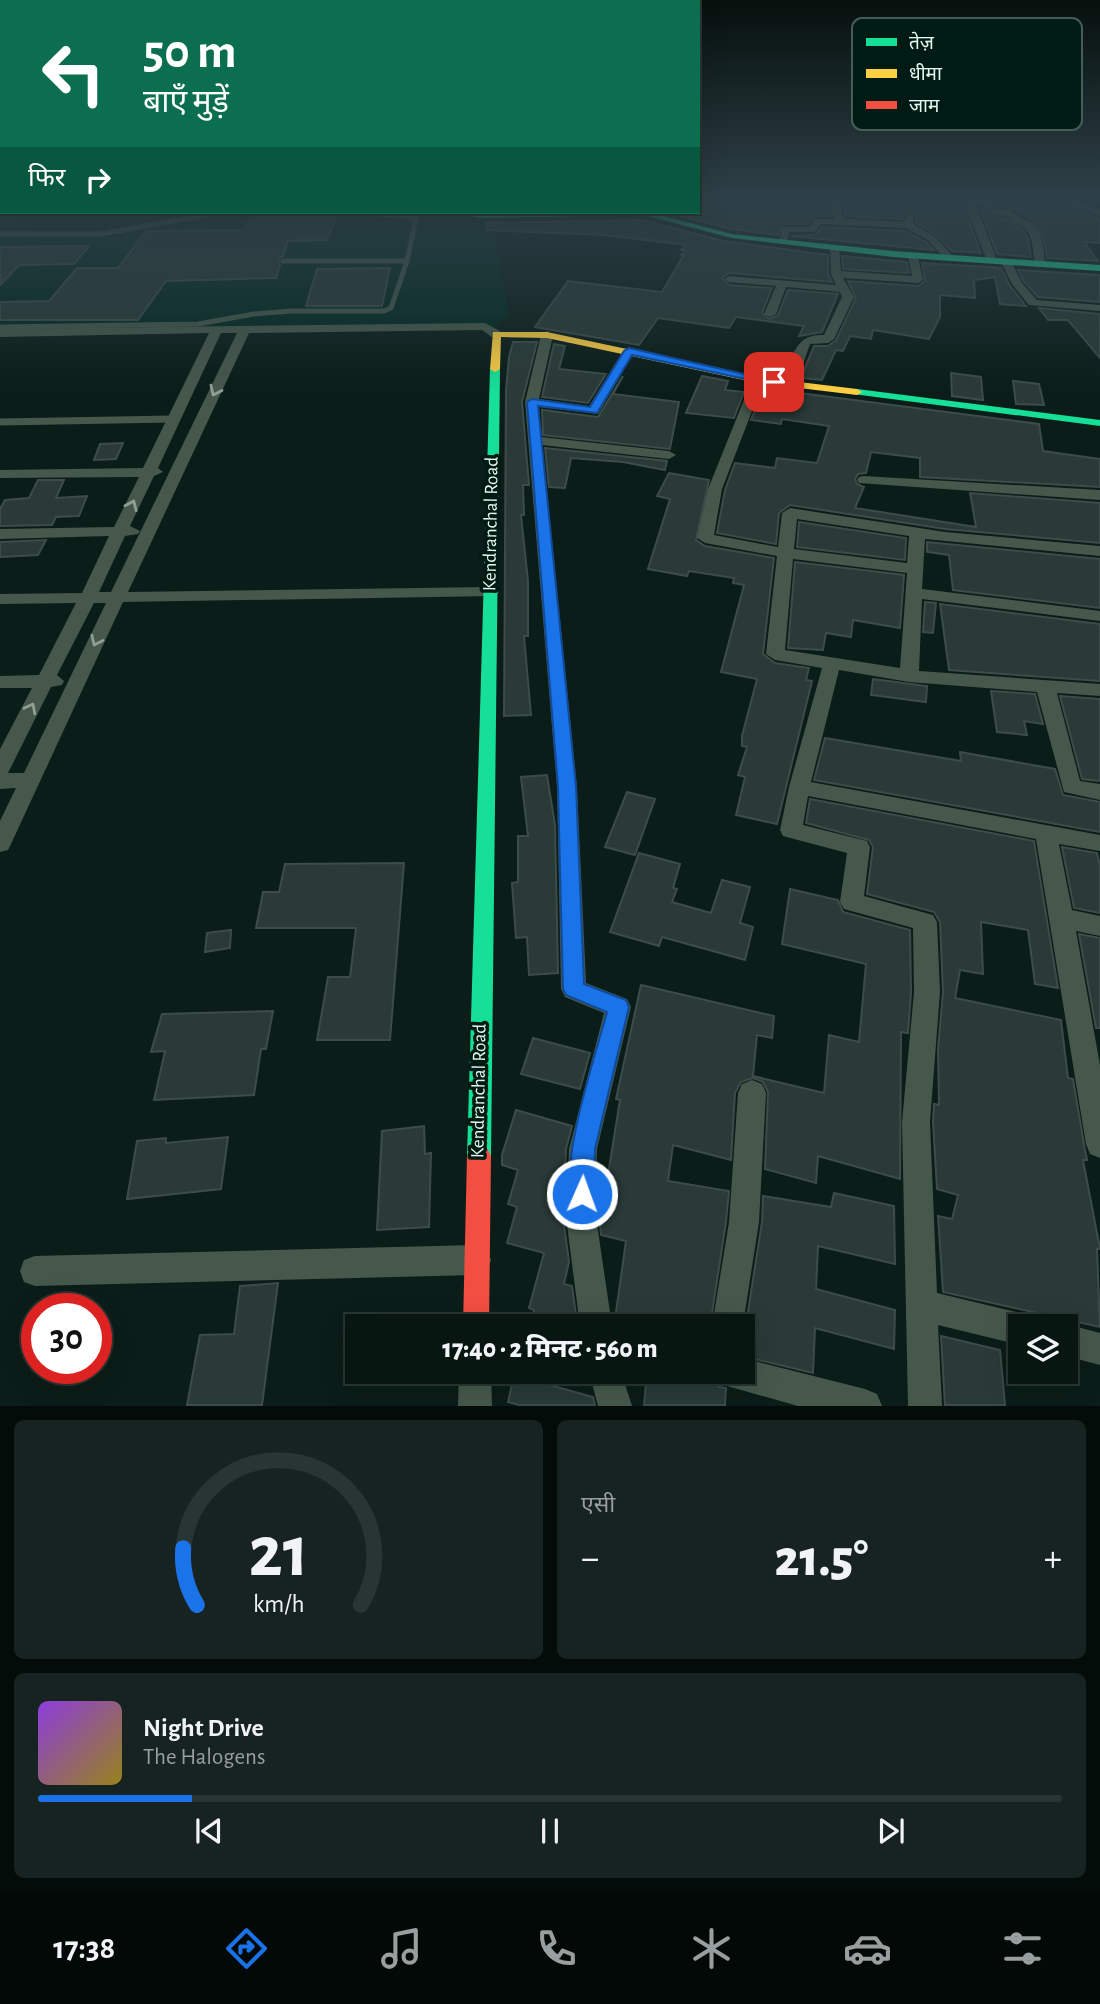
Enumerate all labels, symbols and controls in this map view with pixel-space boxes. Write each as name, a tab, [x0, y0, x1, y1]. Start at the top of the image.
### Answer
legend	[852, 18, 1082, 130]
icon: left	[28, 28, 119, 119]
text: 50 m	[143, 28, 237, 77]
text: तेज़	[909, 31, 935, 53]
text: धीमा	[909, 63, 943, 84]
text: बाएँ मुड़ें	[143, 86, 229, 118]
text: जाम	[909, 97, 940, 116]
icon: right	[79, 161, 117, 199]
text: फिर	[28, 165, 65, 191]
pin	[744, 352, 804, 412]
icon: arrive	[755, 363, 793, 401]
one-way arrow	[209, 384, 223, 396]
street label: Kendranchal Road	[480, 457, 502, 591]
one-way arrow	[124, 500, 138, 512]
one-way arrow	[91, 634, 105, 646]
one-way arrow	[23, 703, 36, 716]
street label: Kendranchal Road	[468, 1024, 490, 1158]
position arrow	[545, 1157, 619, 1231]
speed limit sign: 30	[21, 1293, 112, 1384]
map controls	[1008, 1314, 1078, 1384]
button: layers	[1008, 1314, 1078, 1384]
text: 17:40 · 2 मिनट · 560 m	[442, 1336, 658, 1362]
text: एसी	[581, 1494, 615, 1517]
text: 21	[248, 1518, 309, 1591]
text: 21.5°	[775, 1533, 868, 1585]
text: −	[581, 1540, 599, 1578]
text: +	[1044, 1540, 1062, 1578]
text: km/h	[253, 1592, 304, 1617]
text: Night Drive	[143, 1715, 264, 1741]
text: The Halogens	[143, 1746, 265, 1769]
icon: previous	[190, 1812, 228, 1850]
icon: pause	[531, 1812, 569, 1850]
icon: next	[872, 1812, 910, 1850]
icon: directions	[222, 1924, 271, 1973]
icon: music	[377, 1924, 426, 1973]
icon: phone	[532, 1924, 581, 1973]
icon: climate	[687, 1924, 736, 1973]
icon: car	[843, 1924, 892, 1973]
icon: filters	[998, 1924, 1047, 1973]
text: 17:38	[53, 1932, 115, 1964]

